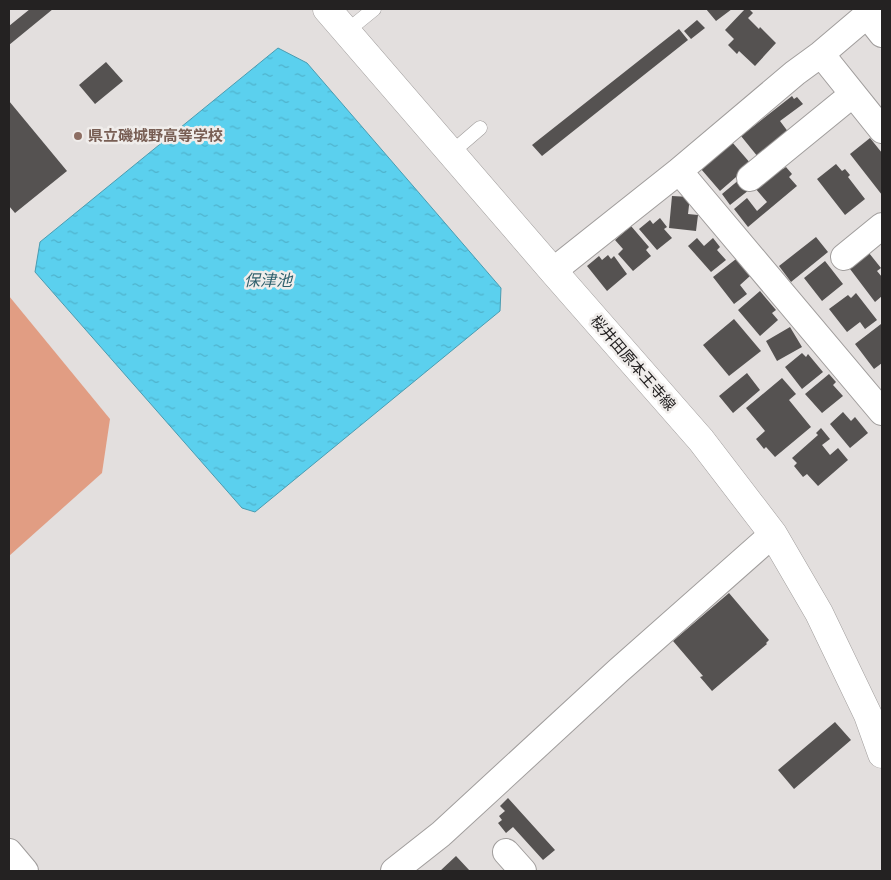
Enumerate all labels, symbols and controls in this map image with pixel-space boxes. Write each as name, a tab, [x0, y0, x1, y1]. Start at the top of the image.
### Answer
place label: 県立磯城野高等学校	[88, 126, 223, 145]
marker: 県立磯城野高等学校	[72, 130, 84, 142]
water label: 保津池	[244, 270, 294, 290]
street label: 桜井田原本王寺線	[587, 311, 680, 414]

